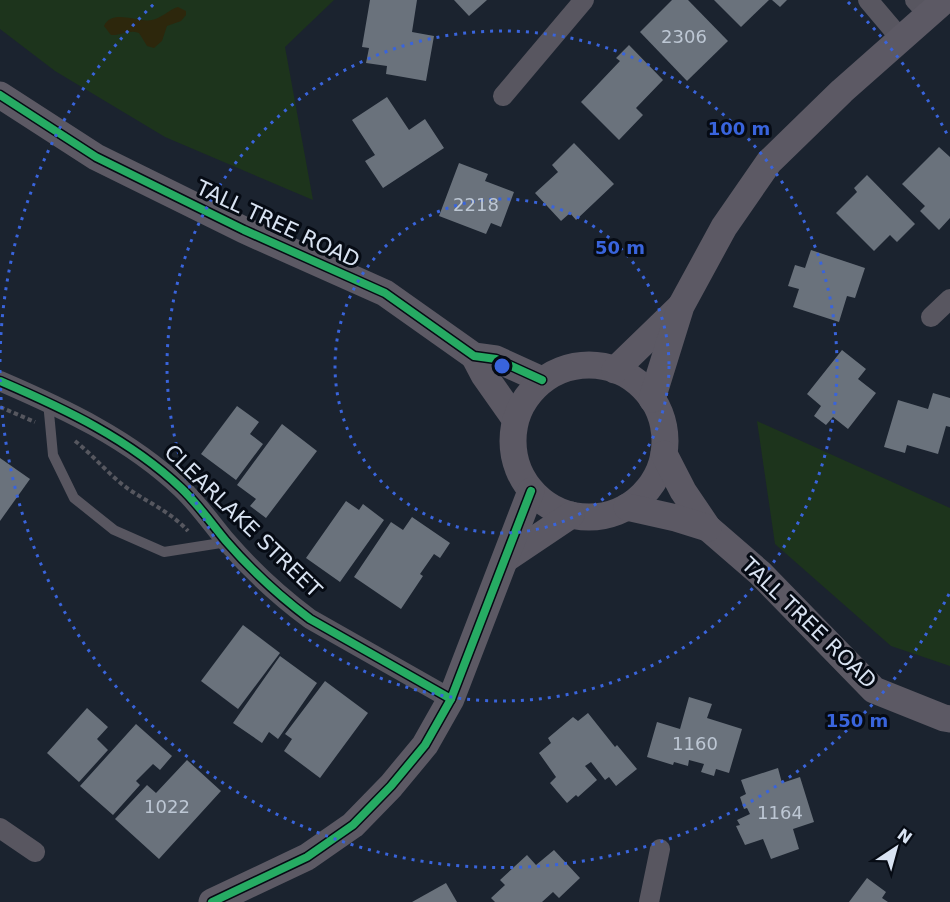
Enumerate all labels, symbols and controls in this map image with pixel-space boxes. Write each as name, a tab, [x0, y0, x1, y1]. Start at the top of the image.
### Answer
house number: 2306	[661, 26, 707, 47]
text: 100 m	[708, 118, 770, 139]
street label: TALL TREE ROAD	[192, 175, 364, 272]
house number: 2218	[453, 194, 499, 215]
text: 50 m	[595, 237, 645, 258]
centre of rings	[492, 356, 512, 376]
street label: CLEARLAKE STREET	[160, 440, 327, 602]
street label: TALL TREE ROAD	[736, 552, 881, 693]
text: 150 m	[826, 710, 888, 731]
house number: 1160	[672, 733, 718, 754]
house number: 1022	[144, 796, 190, 817]
house number: 1164	[757, 802, 803, 823]
north arrow	[866, 818, 926, 878]
text: N	[894, 825, 916, 848]

